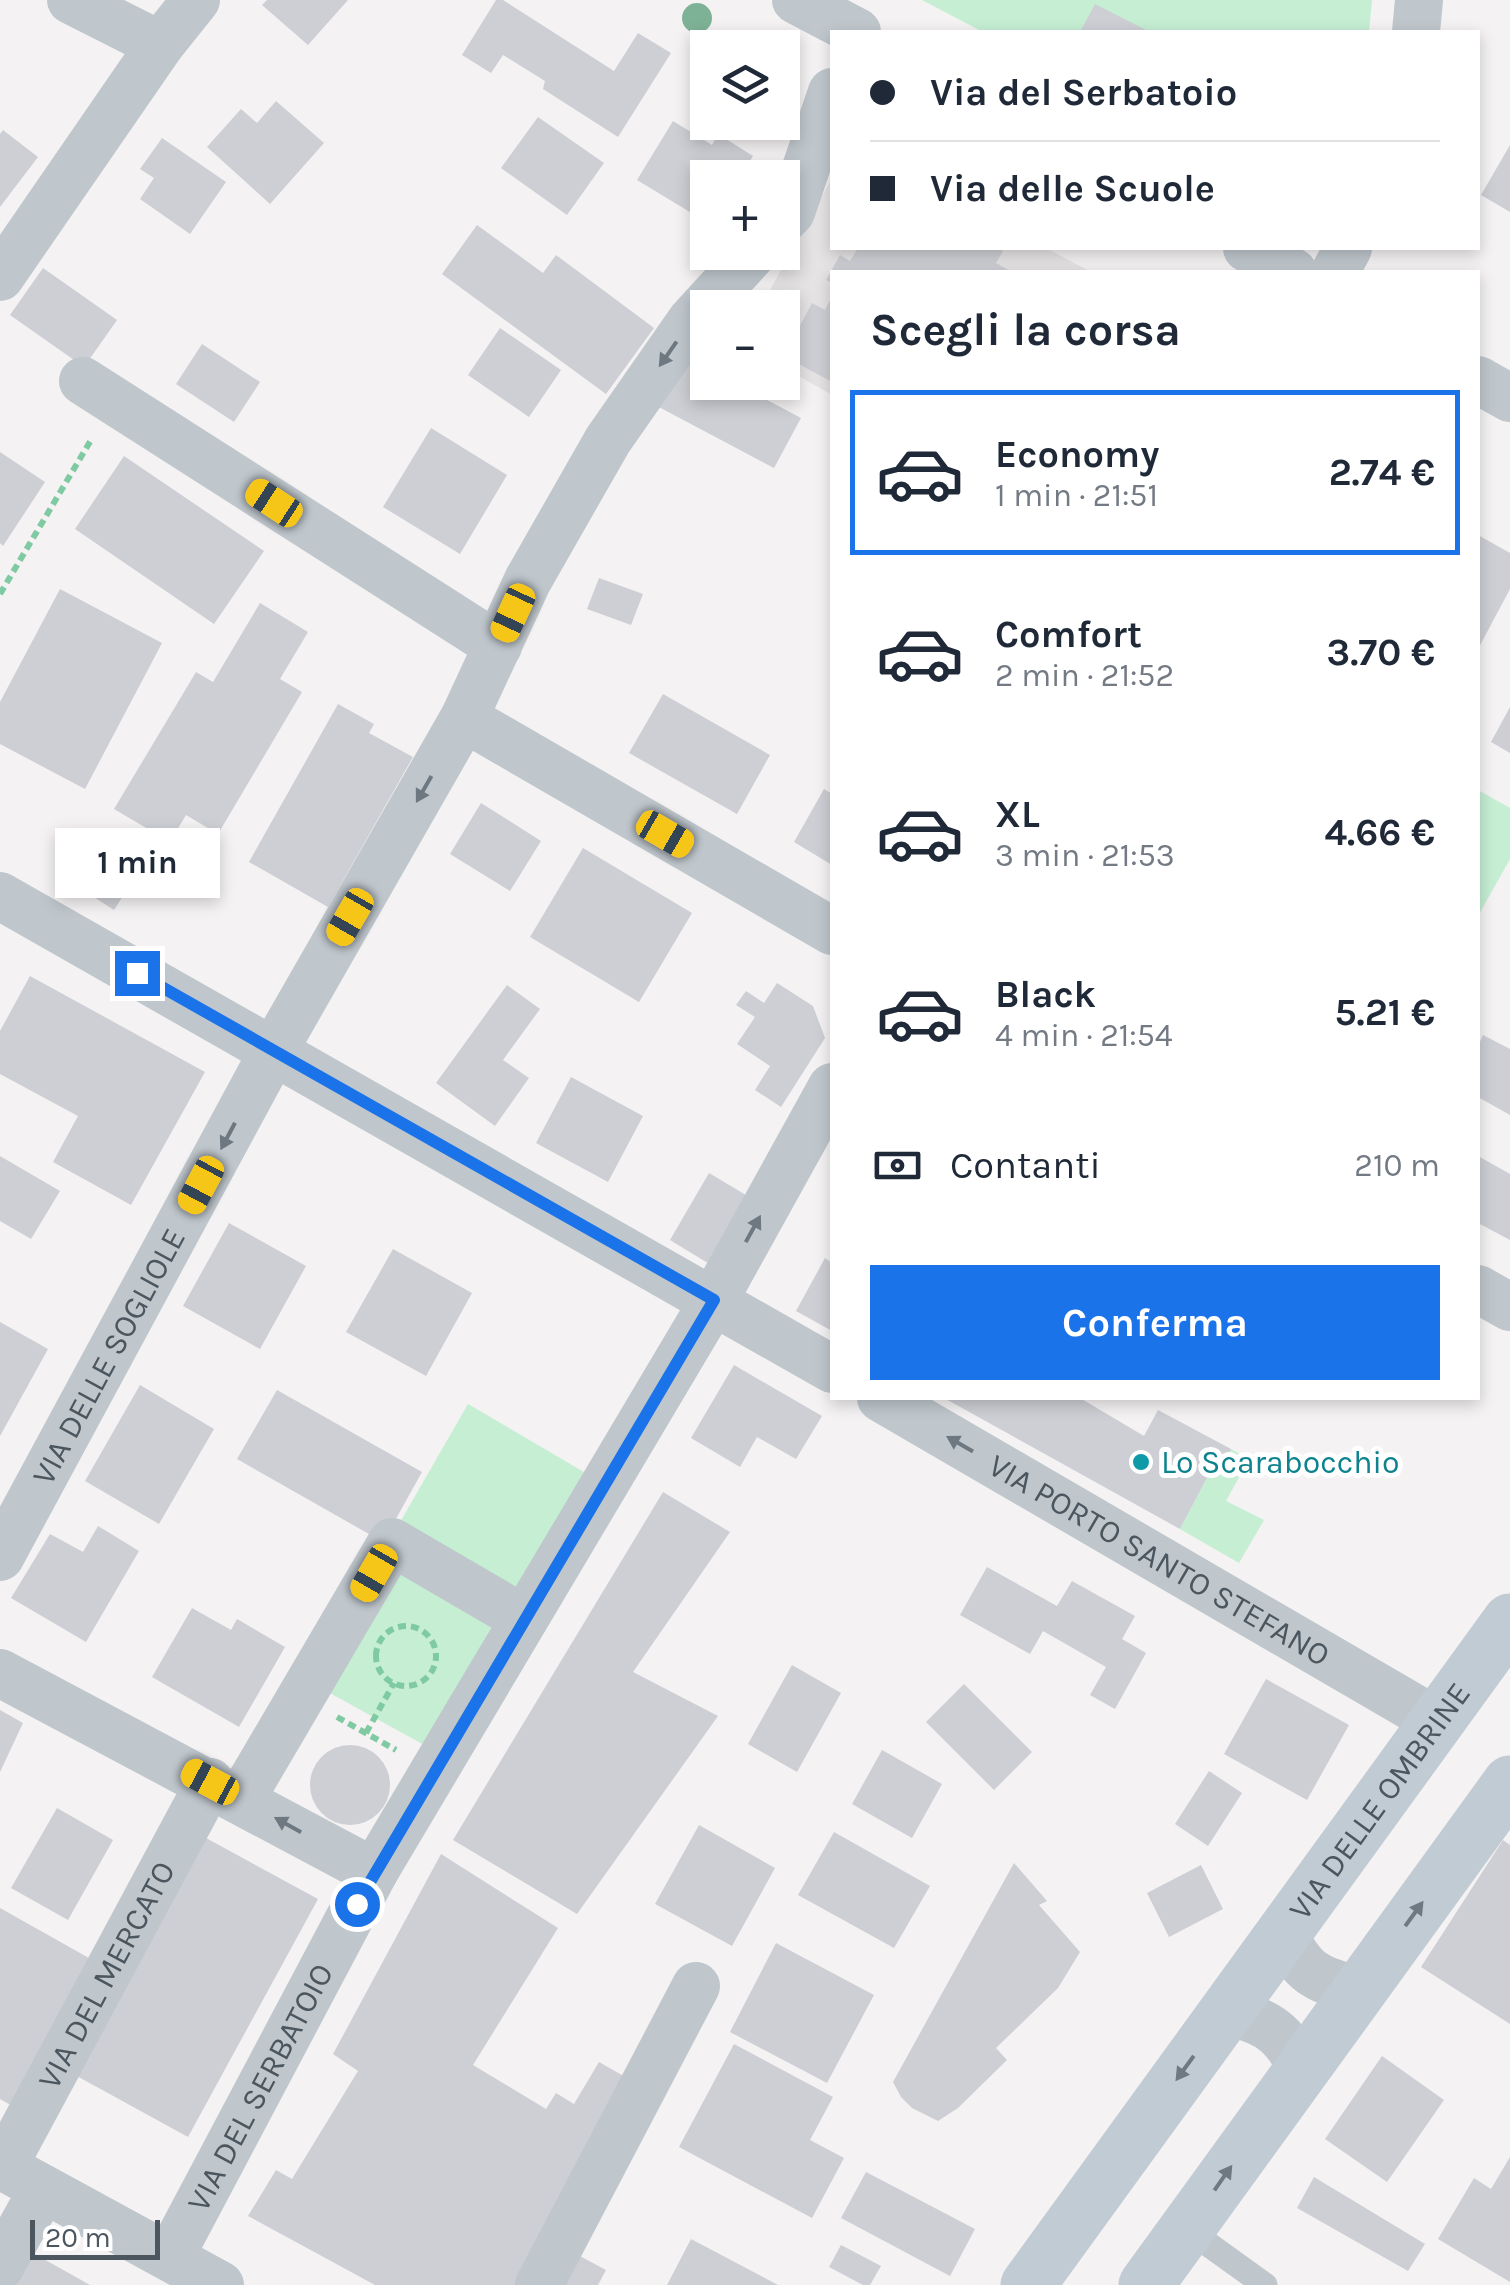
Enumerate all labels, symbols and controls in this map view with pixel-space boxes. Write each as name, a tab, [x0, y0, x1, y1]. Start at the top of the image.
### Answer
map controls	[690, 30, 800, 400]
button: layers	[690, 30, 800, 140]
text: Via del Serbatoio	[930, 70, 1237, 115]
button: +	[690, 160, 800, 270]
text: Via delle Scuole	[930, 166, 1215, 211]
button: −	[690, 290, 800, 400]
text: Scegli la corsa	[870, 304, 1181, 356]
one-way arrow	[659, 340, 679, 367]
icon: car	[875, 428, 965, 518]
text: Economy	[995, 432, 1159, 477]
text: 2.74 €	[1329, 450, 1435, 495]
car	[241, 474, 307, 532]
text: 1 min · 21:51	[995, 477, 1158, 514]
car	[487, 579, 539, 647]
icon: car	[875, 608, 965, 698]
text: Comfort	[995, 612, 1142, 657]
text: 3.70 €	[1327, 630, 1435, 675]
text: 2 min · 21:52	[995, 657, 1174, 694]
one-way arrow	[416, 774, 433, 803]
icon: car	[875, 788, 965, 878]
text: XL	[995, 792, 1040, 837]
car	[632, 806, 698, 862]
text: 4.66 €	[1324, 810, 1435, 855]
callout: 1 min	[54, 828, 220, 898]
text: 3 min · 21:53	[995, 837, 1175, 874]
text: 1 min	[97, 844, 178, 881]
car	[322, 884, 378, 950]
route end	[115, 951, 160, 996]
icon: car	[875, 968, 965, 1058]
text: Black	[995, 972, 1096, 1017]
text: 5.21 €	[1334, 990, 1435, 1035]
text: 4 min · 21:54	[995, 1017, 1173, 1054]
one-way arrow	[220, 1121, 237, 1150]
icon: cash	[870, 1138, 925, 1193]
text: Contanti	[950, 1143, 1101, 1188]
text: 210 m	[1354, 1147, 1440, 1184]
car	[174, 1151, 228, 1219]
one-way arrow	[744, 1215, 762, 1243]
street label: VIA DELLE SOGLIOLE	[25, 1222, 193, 1491]
button: Conferma	[870, 1265, 1440, 1380]
one-way arrow	[946, 1435, 975, 1452]
place label: Lo Scarabocchio	[1161, 1444, 1400, 1481]
street label: VIA PORTO SANTO STEFANO	[982, 1447, 1336, 1674]
marker: Lo Scarabocchio	[1130, 1451, 1152, 1473]
car	[346, 1540, 402, 1606]
street label: VIA DELLE OMBRINE	[1281, 1676, 1478, 1927]
car	[176, 1755, 244, 1809]
one-way arrow	[274, 1817, 303, 1834]
street label: VIA DEL MERCATO	[31, 1855, 183, 2095]
route start	[335, 1882, 380, 1927]
one-way arrow	[1404, 1901, 1424, 1928]
street label: VIA DEL SERBATOIO	[180, 1957, 341, 2218]
one-way arrow	[1176, 2055, 1195, 2081]
one-way arrow	[1213, 2164, 1233, 2191]
scale bar	[30, 2215, 160, 2260]
text: 20 m	[45, 2221, 111, 2254]

